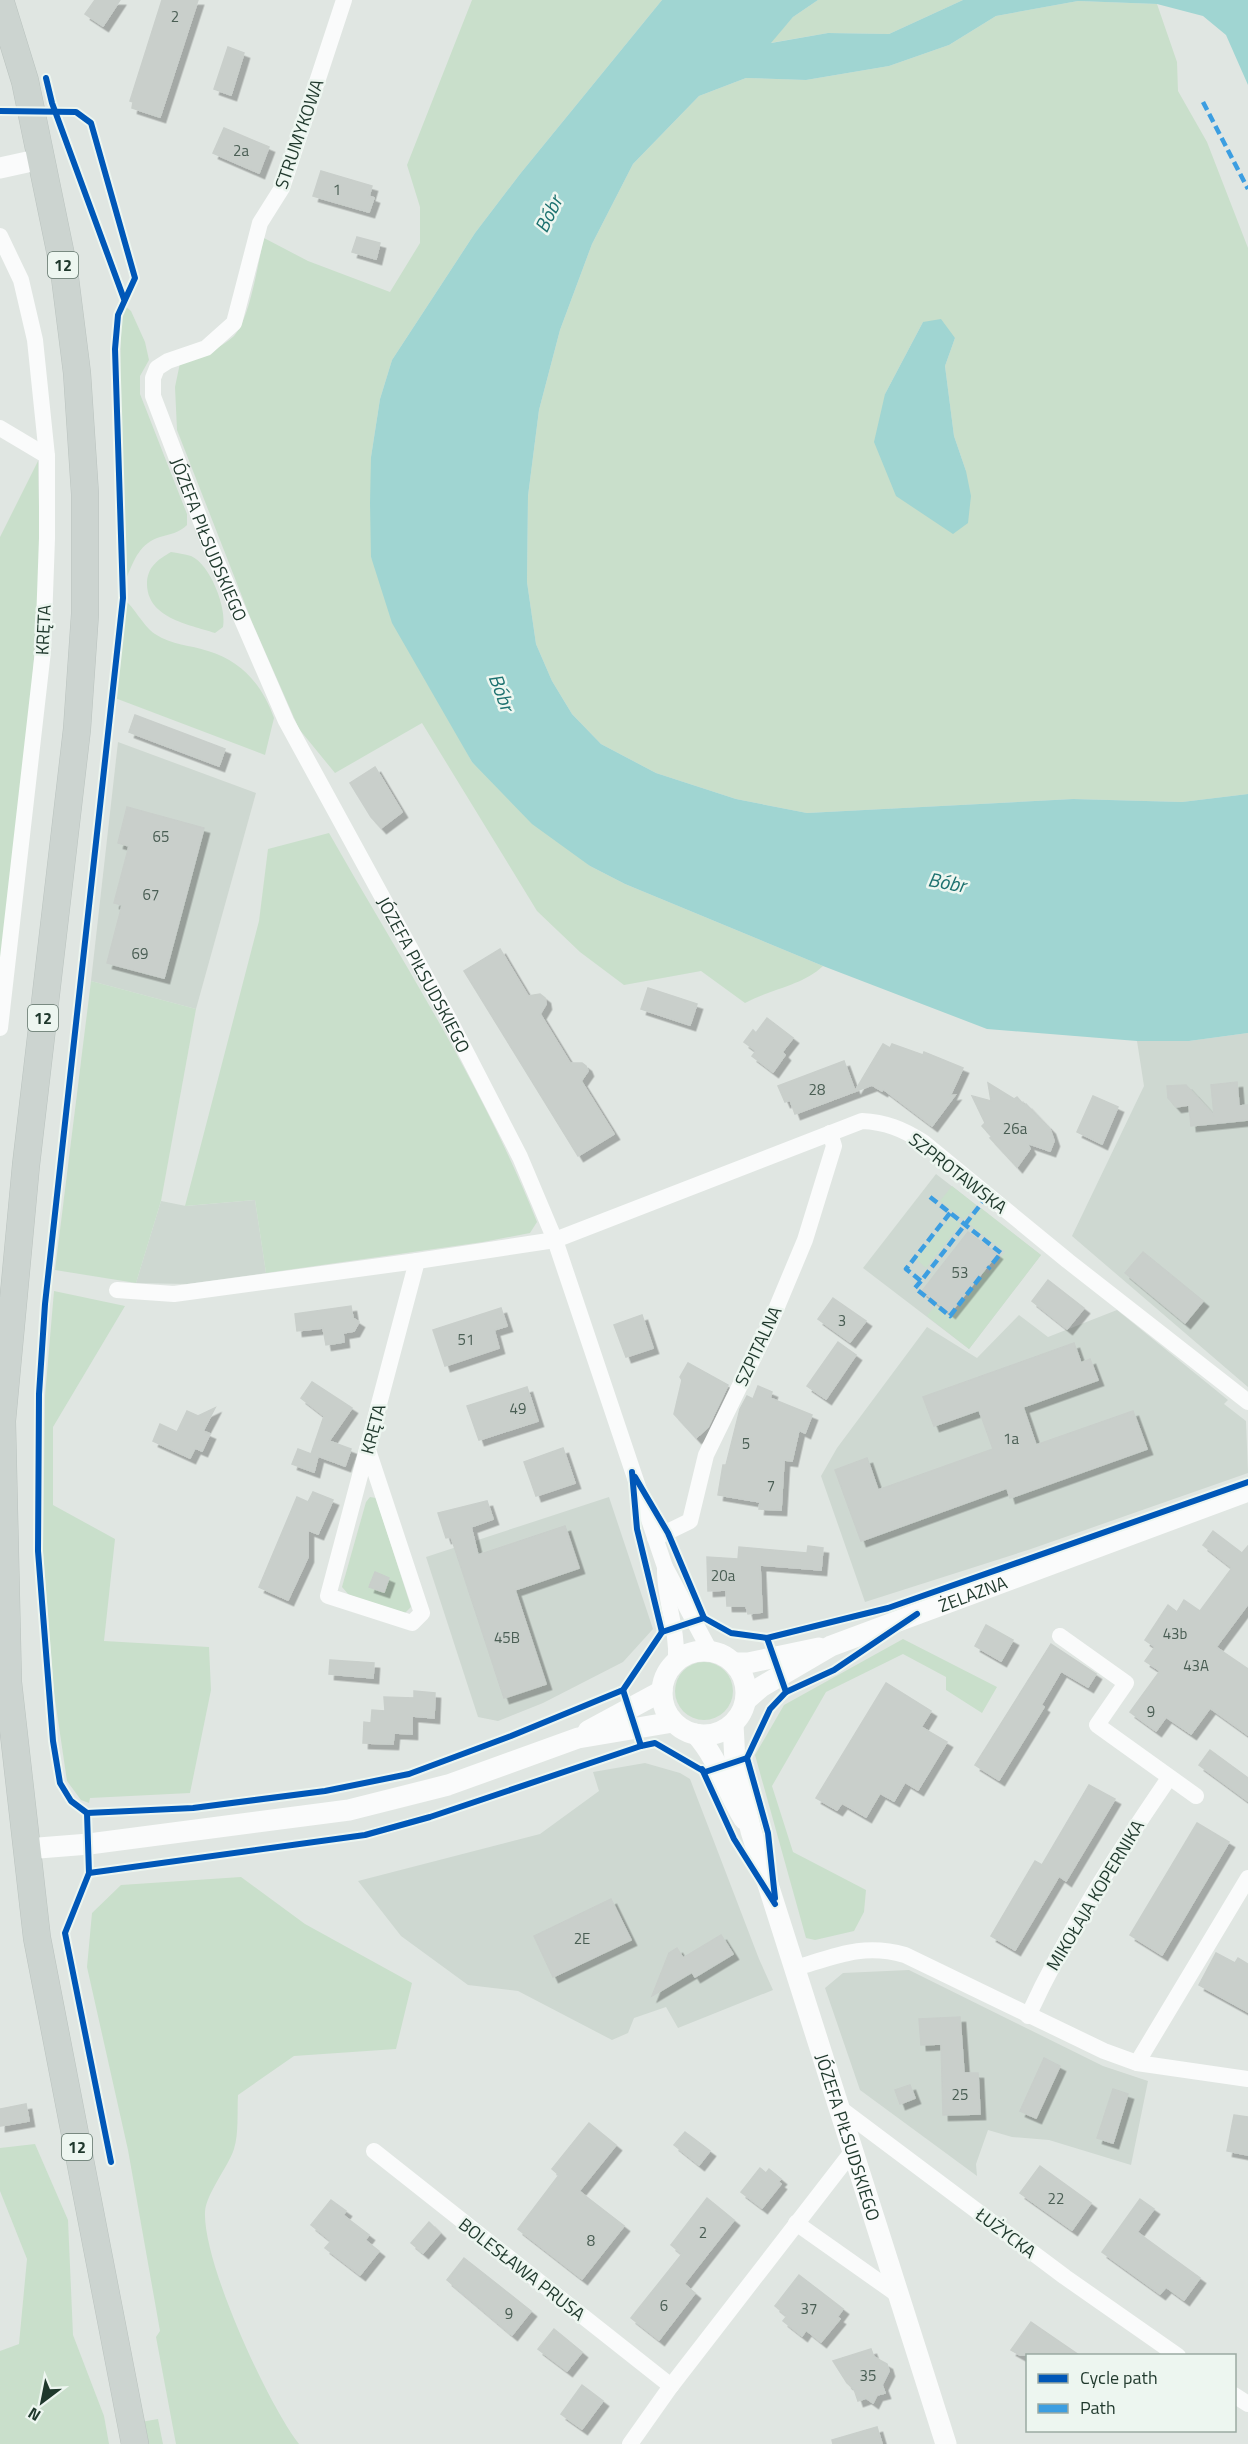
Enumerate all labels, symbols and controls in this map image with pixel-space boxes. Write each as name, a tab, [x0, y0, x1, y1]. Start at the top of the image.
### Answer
house number: 2	[171, 5, 179, 28]
street label: STRUMYKOWA	[268, 75, 331, 193]
house number: 2a	[233, 139, 249, 162]
house number: 1	[333, 178, 341, 201]
water label: Bóbr	[526, 188, 571, 238]
road number: 12	[48, 252, 78, 278]
street label: JÓZEFA PIŁSUDSKIEGO	[164, 454, 255, 625]
street label: KRĘTA	[28, 604, 58, 656]
water label: Bóbr	[481, 669, 524, 718]
house number: 65	[153, 825, 169, 848]
water label: Bóbr	[926, 863, 971, 901]
house number: 67	[143, 883, 159, 906]
street label: JÓZEFA PIŁSUDSKIEGO	[371, 891, 478, 1057]
house number: 69	[132, 942, 148, 965]
road number: 12	[28, 1005, 58, 1031]
house number: 28	[809, 1078, 825, 1101]
house number: 26a	[1003, 1117, 1028, 1140]
street label: SZPROTAWSKA	[903, 1126, 1013, 1220]
house number: 53	[952, 1261, 968, 1284]
street label: SZPITALNA	[728, 1301, 788, 1390]
house number: 3	[838, 1309, 846, 1332]
house number: 51	[458, 1328, 474, 1351]
house number: 49	[510, 1397, 526, 1420]
street label: KRĘTA	[353, 1401, 393, 1457]
house number: 1a	[1003, 1427, 1019, 1450]
house number: 5	[742, 1432, 750, 1455]
house number: 7	[767, 1474, 775, 1497]
house number: 20a	[711, 1564, 736, 1587]
street label: ŻELAZNA	[934, 1568, 1011, 1618]
house number: 43b	[1163, 1622, 1187, 1645]
house number: 45B	[494, 1626, 520, 1649]
house number: 43A	[1183, 1654, 1209, 1677]
house number: 9	[1147, 1700, 1155, 1723]
street label: MIKOŁAJA KOPERNIKA	[1039, 1814, 1151, 1976]
house number: 2E	[574, 1927, 590, 1950]
street label: JÓZEFA PIŁSUDSKIEGO	[809, 2050, 888, 2224]
house number: 25	[952, 2083, 968, 2106]
road number: 12	[62, 2134, 92, 2160]
house number: 22	[1048, 2187, 1064, 2210]
street label: ŁUŻYCKA	[969, 2201, 1042, 2265]
street label: BOLESŁAWA PRUSA	[453, 2211, 591, 2327]
house number: 2	[699, 2221, 707, 2244]
house number: 8	[587, 2229, 595, 2252]
house number: 6	[660, 2294, 668, 2317]
house number: 37	[801, 2297, 817, 2320]
house number: 9	[505, 2302, 513, 2325]
legend	[1026, 2354, 1236, 2432]
house number: 35	[860, 2364, 876, 2387]
text: Cycle path	[1080, 2364, 1158, 2391]
north arrow	[12, 2372, 72, 2432]
text: Path	[1080, 2394, 1116, 2421]
text: N	[23, 2402, 45, 2428]

